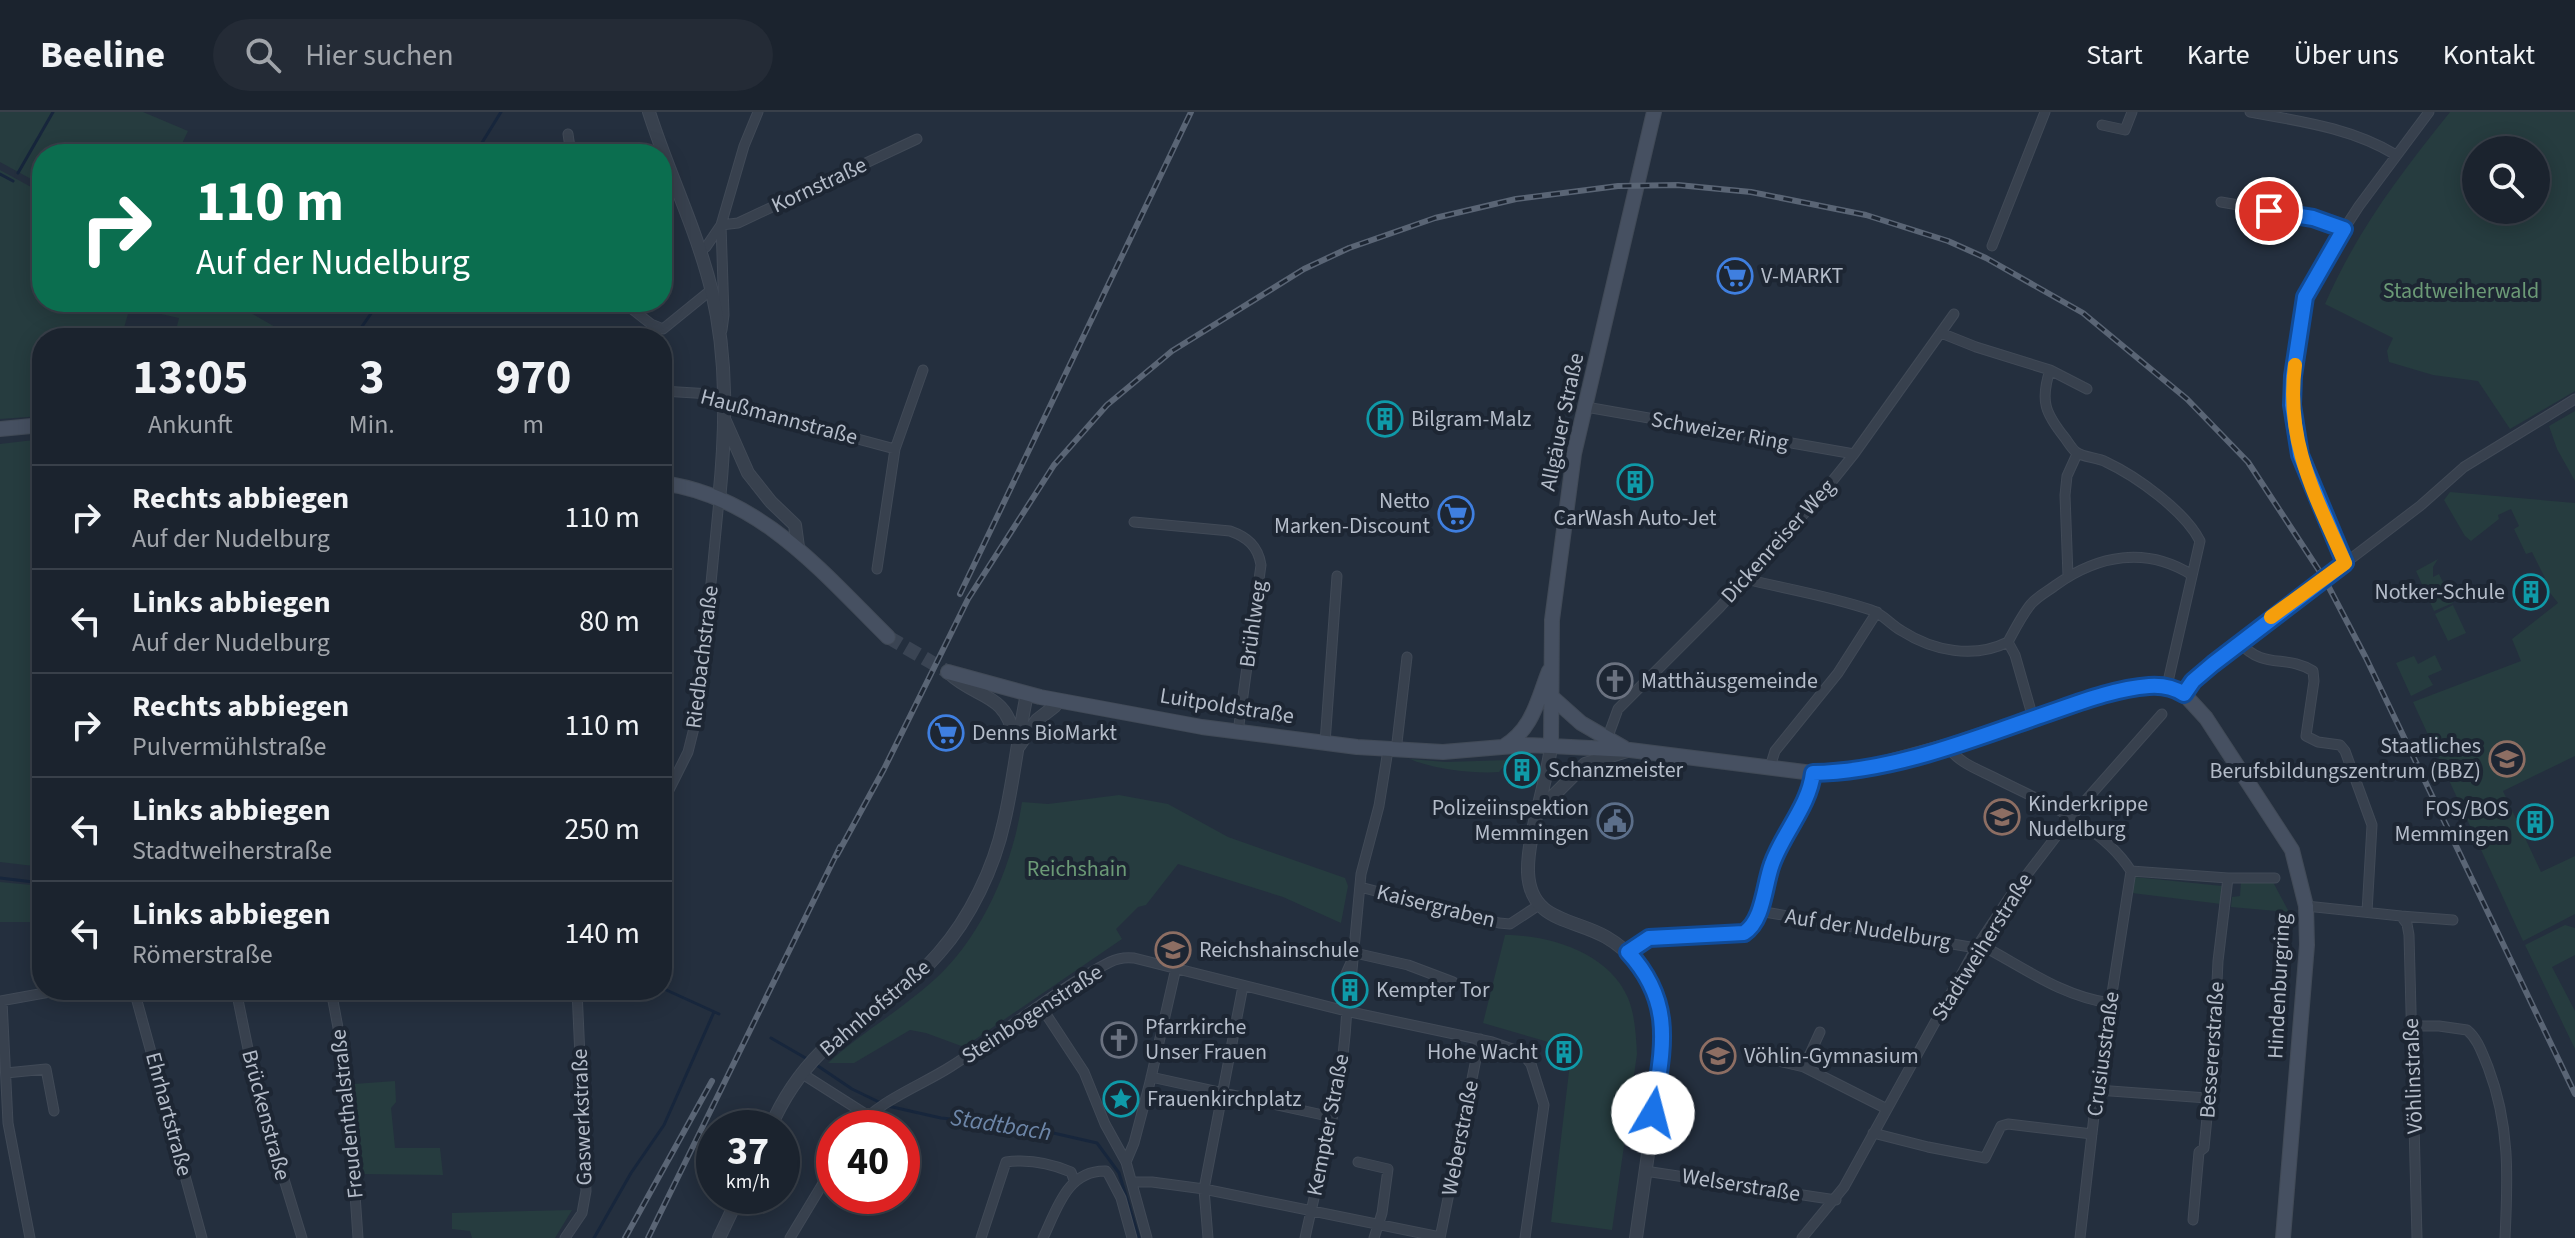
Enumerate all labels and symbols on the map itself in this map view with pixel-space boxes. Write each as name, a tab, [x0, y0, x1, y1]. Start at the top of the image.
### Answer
street label: Kornstraße	[766, 149, 872, 221]
pin	[2235, 177, 2303, 245]
supermarket icon: V-MARKT	[1716, 257, 1754, 295]
place label: V-MARKT	[1761, 260, 1844, 292]
park label: Stadtweiherwald	[2383, 275, 2539, 307]
street label: Allgäuer Straße	[1532, 350, 1592, 494]
street label: Haußmannstraße	[697, 381, 861, 453]
building icon: Bilgram-Malz	[1366, 400, 1404, 438]
place label: Bilgram-Malz	[1411, 403, 1531, 435]
street label: Schweizer Ring	[1649, 403, 1791, 459]
building icon: CarWash Auto-Jet	[1616, 463, 1654, 501]
street label: Dickenreiser Weg	[1713, 472, 1843, 610]
place label: Netto Marken-Discount	[1274, 485, 1431, 542]
supermarket icon: Netto Marken-Discount	[1437, 495, 1475, 533]
place label: CarWash Auto-Jet	[1554, 502, 1717, 534]
building icon: Notker-Schule	[2512, 573, 2550, 611]
place label: Notker-Schule	[2375, 576, 2505, 608]
street label: Brühlweg	[1231, 578, 1275, 670]
street label: Riedbachstraße	[677, 584, 727, 730]
church icon: Matthäusgemeinde	[1596, 662, 1634, 700]
place label: Matthäusgemeinde	[1641, 665, 1818, 697]
street label: Luitpoldstraße	[1158, 680, 1296, 732]
supermarket icon: Denns BioMarkt	[927, 714, 965, 752]
place label: Denns BioMarkt	[972, 717, 1118, 749]
place label: Staatliches Berufsbildungszentrum (BBZ)	[2210, 730, 2481, 787]
school or university icon: Staatliches Berufsbildungszentrum (BBZ)	[2488, 740, 2526, 778]
building icon: Schanzmeister	[1503, 751, 1541, 789]
place label: Schanzmeister	[1548, 754, 1684, 786]
place label: Kinderkrippe Nudelburg	[2028, 788, 2148, 845]
place label: Polizeiinspektion Memmingen	[1432, 792, 1589, 849]
place label: FOS/BOS Memmingen	[2394, 793, 2509, 850]
school or university icon: Kinderkrippe Nudelburg	[1983, 798, 2021, 836]
public building icon: Polizeiinspektion Memmingen	[1596, 802, 1634, 840]
building icon: FOS/BOS Memmingen	[2516, 803, 2554, 841]
park label: Reichshain	[1027, 853, 1127, 885]
street label: Stadtweiherstraße	[1924, 867, 2041, 1027]
street label: Kaisergraben	[1373, 876, 1499, 936]
street label: Auf der Nudelburg	[1783, 900, 1953, 958]
street label: Hindenburgring	[2259, 912, 2299, 1060]
school or university icon: Reichshainschule	[1154, 931, 1192, 969]
place label: Reichshainschule	[1199, 934, 1359, 966]
street label: Bahnhofstraße	[813, 952, 938, 1064]
street label: Steinbogenstraße	[955, 956, 1109, 1072]
building icon: Kempter Tor	[1331, 971, 1369, 1009]
place label: Kempter Tor	[1376, 974, 1490, 1006]
street label: Bessererstraße	[2191, 980, 2233, 1119]
street label: Crusiusstraße	[2078, 989, 2128, 1119]
place label: Pfarrkirche Unser Frauen	[1145, 1011, 1267, 1068]
street label: Vöhlinstraße	[2395, 1017, 2431, 1134]
church icon: Pfarrkirche Unser Frauen	[1100, 1021, 1138, 1059]
street label: Freudenthalstraße	[322, 1028, 372, 1200]
building icon: Hohe Wacht	[1545, 1033, 1583, 1071]
place label: Hohe Wacht	[1427, 1036, 1539, 1068]
school or university icon: Vöhlin-Gymnasium	[1699, 1037, 1737, 1075]
place label: Vöhlin-Gymnasium	[1744, 1040, 1919, 1072]
street label: Brückenstraße	[233, 1046, 299, 1184]
street label: Ehrhartstraße	[137, 1048, 201, 1180]
street label: Gaswerkstraße	[564, 1048, 600, 1186]
street label: Kempter Straße	[1299, 1051, 1357, 1199]
position arrow	[1611, 1071, 1695, 1155]
street label: Weberstraße	[1433, 1078, 1487, 1198]
place icon: Frauenkirchplatz	[1102, 1080, 1140, 1118]
place label: Frauenkirchplatz	[1147, 1083, 1302, 1115]
water label: Stadtbach	[948, 1100, 1054, 1150]
speed limit sign: 40	[816, 1110, 920, 1214]
street label: Welserstraße	[1679, 1160, 1803, 1210]

